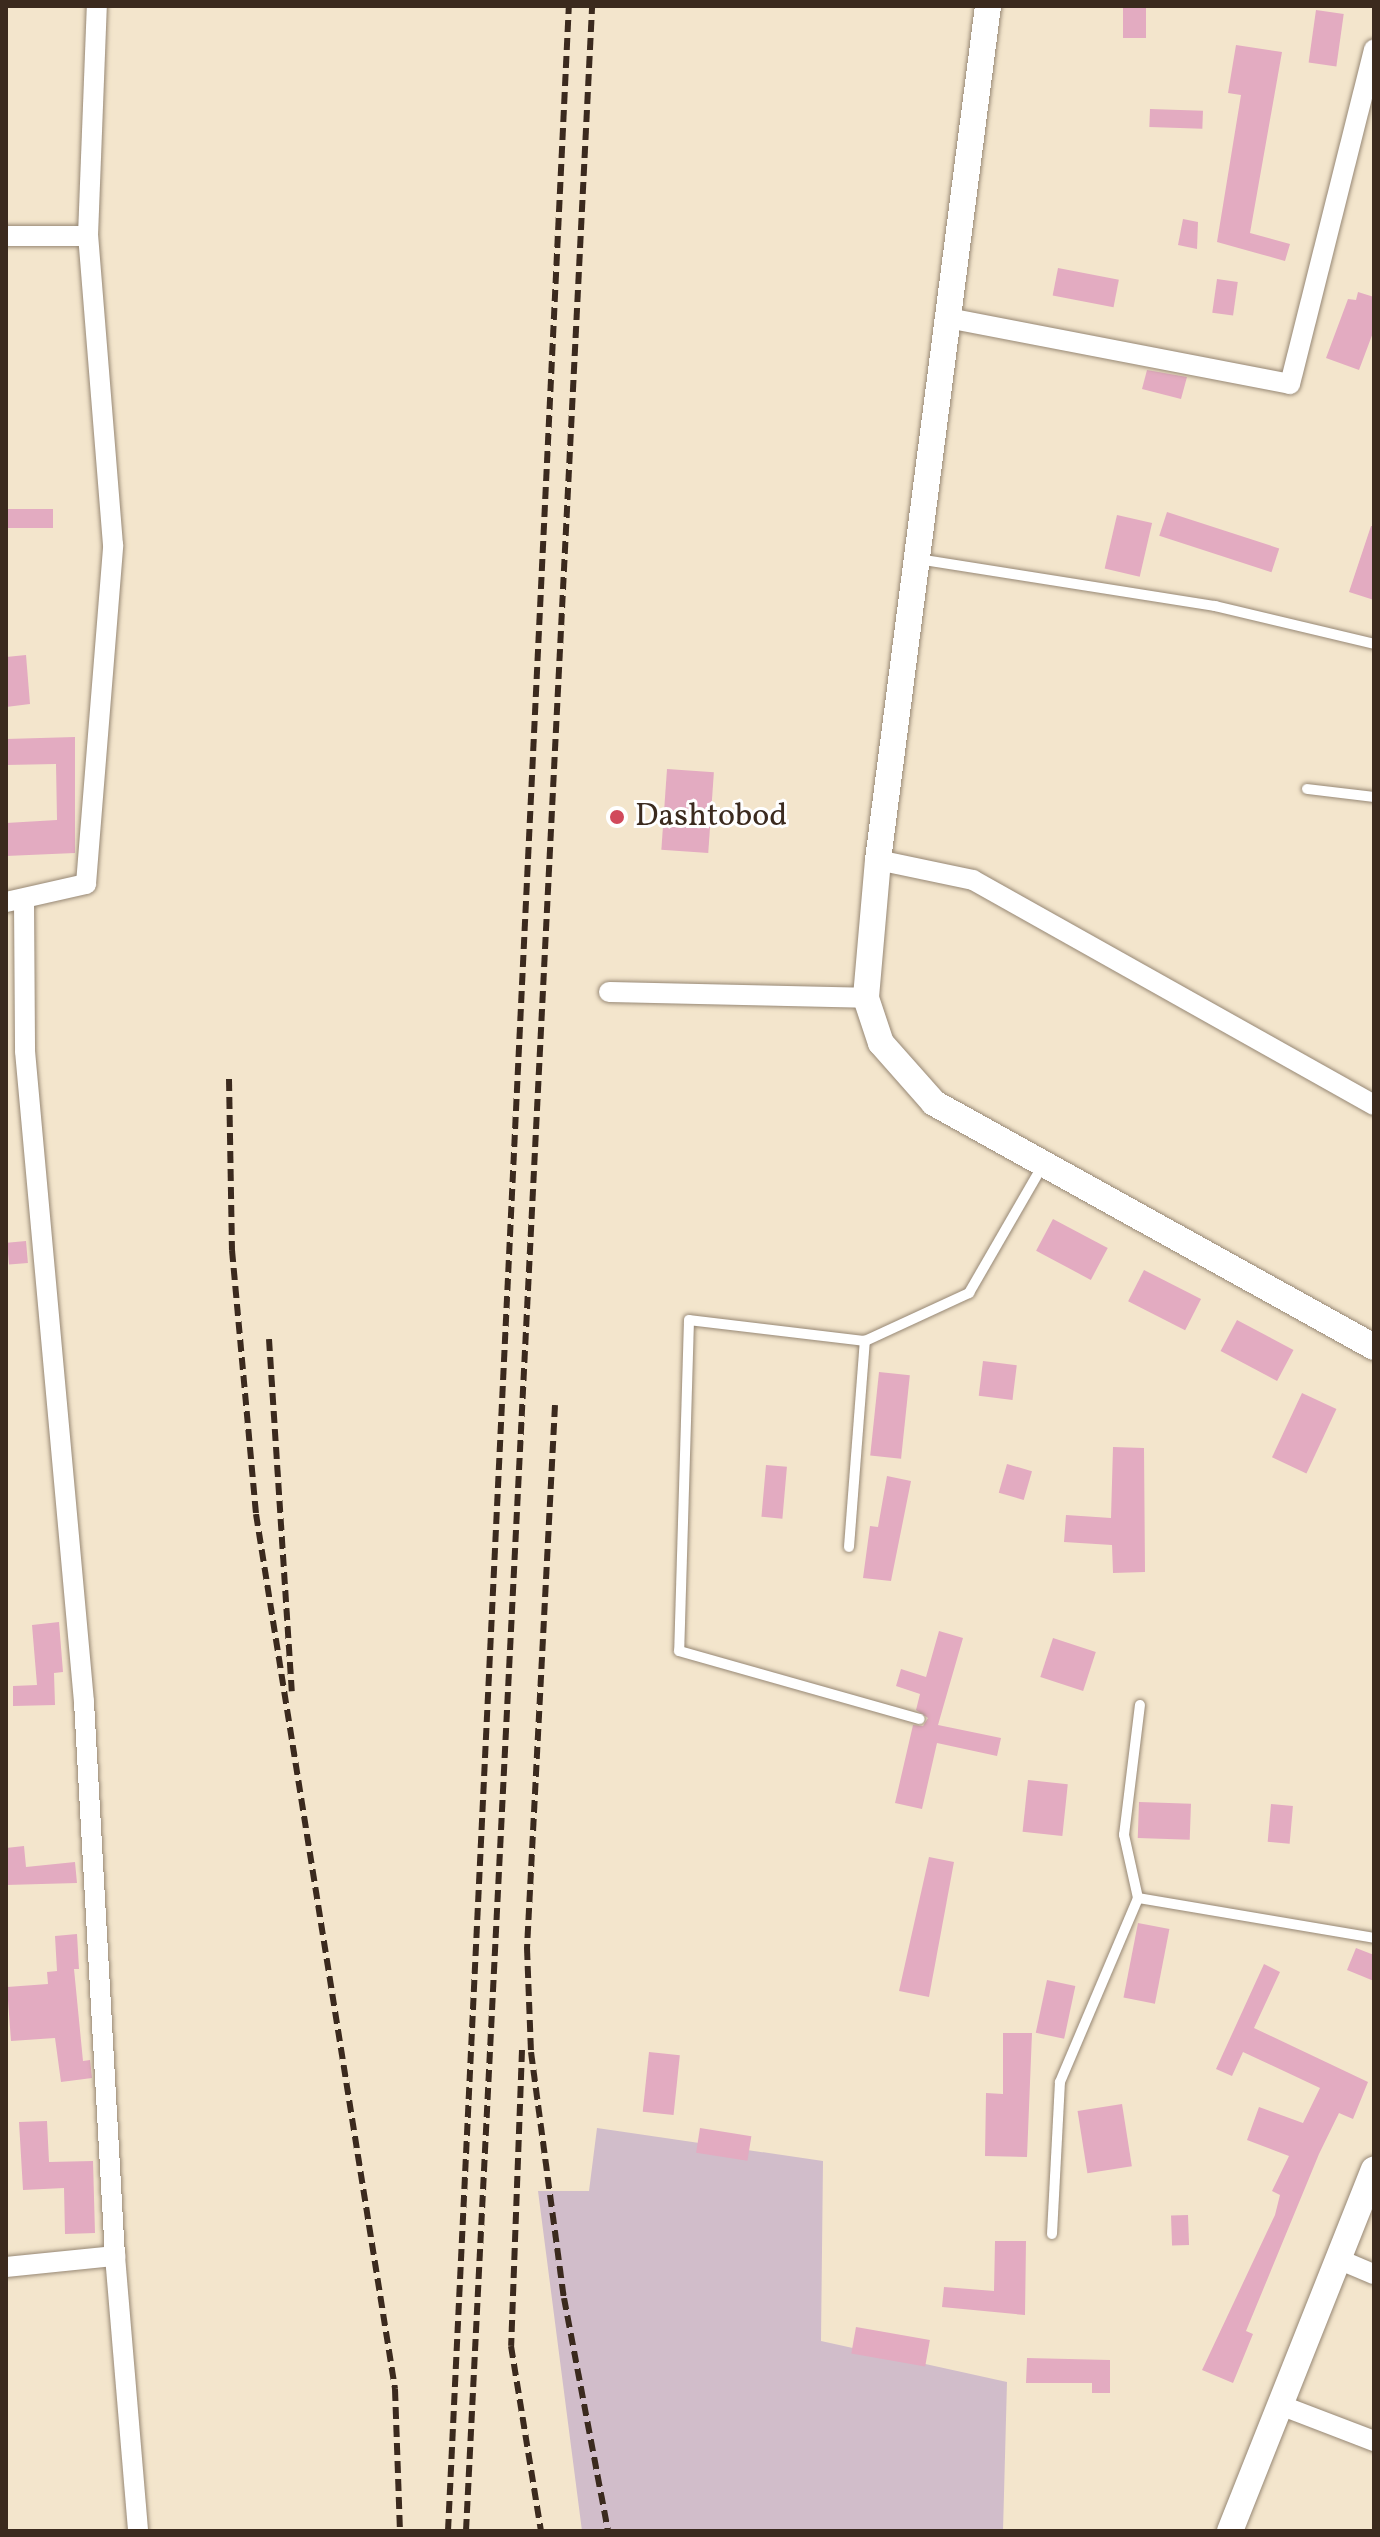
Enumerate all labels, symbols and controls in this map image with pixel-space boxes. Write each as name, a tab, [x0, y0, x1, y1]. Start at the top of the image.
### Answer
place label: Dashtobod	[635, 798, 787, 836]
marker: Dashtobod	[606, 806, 628, 828]

